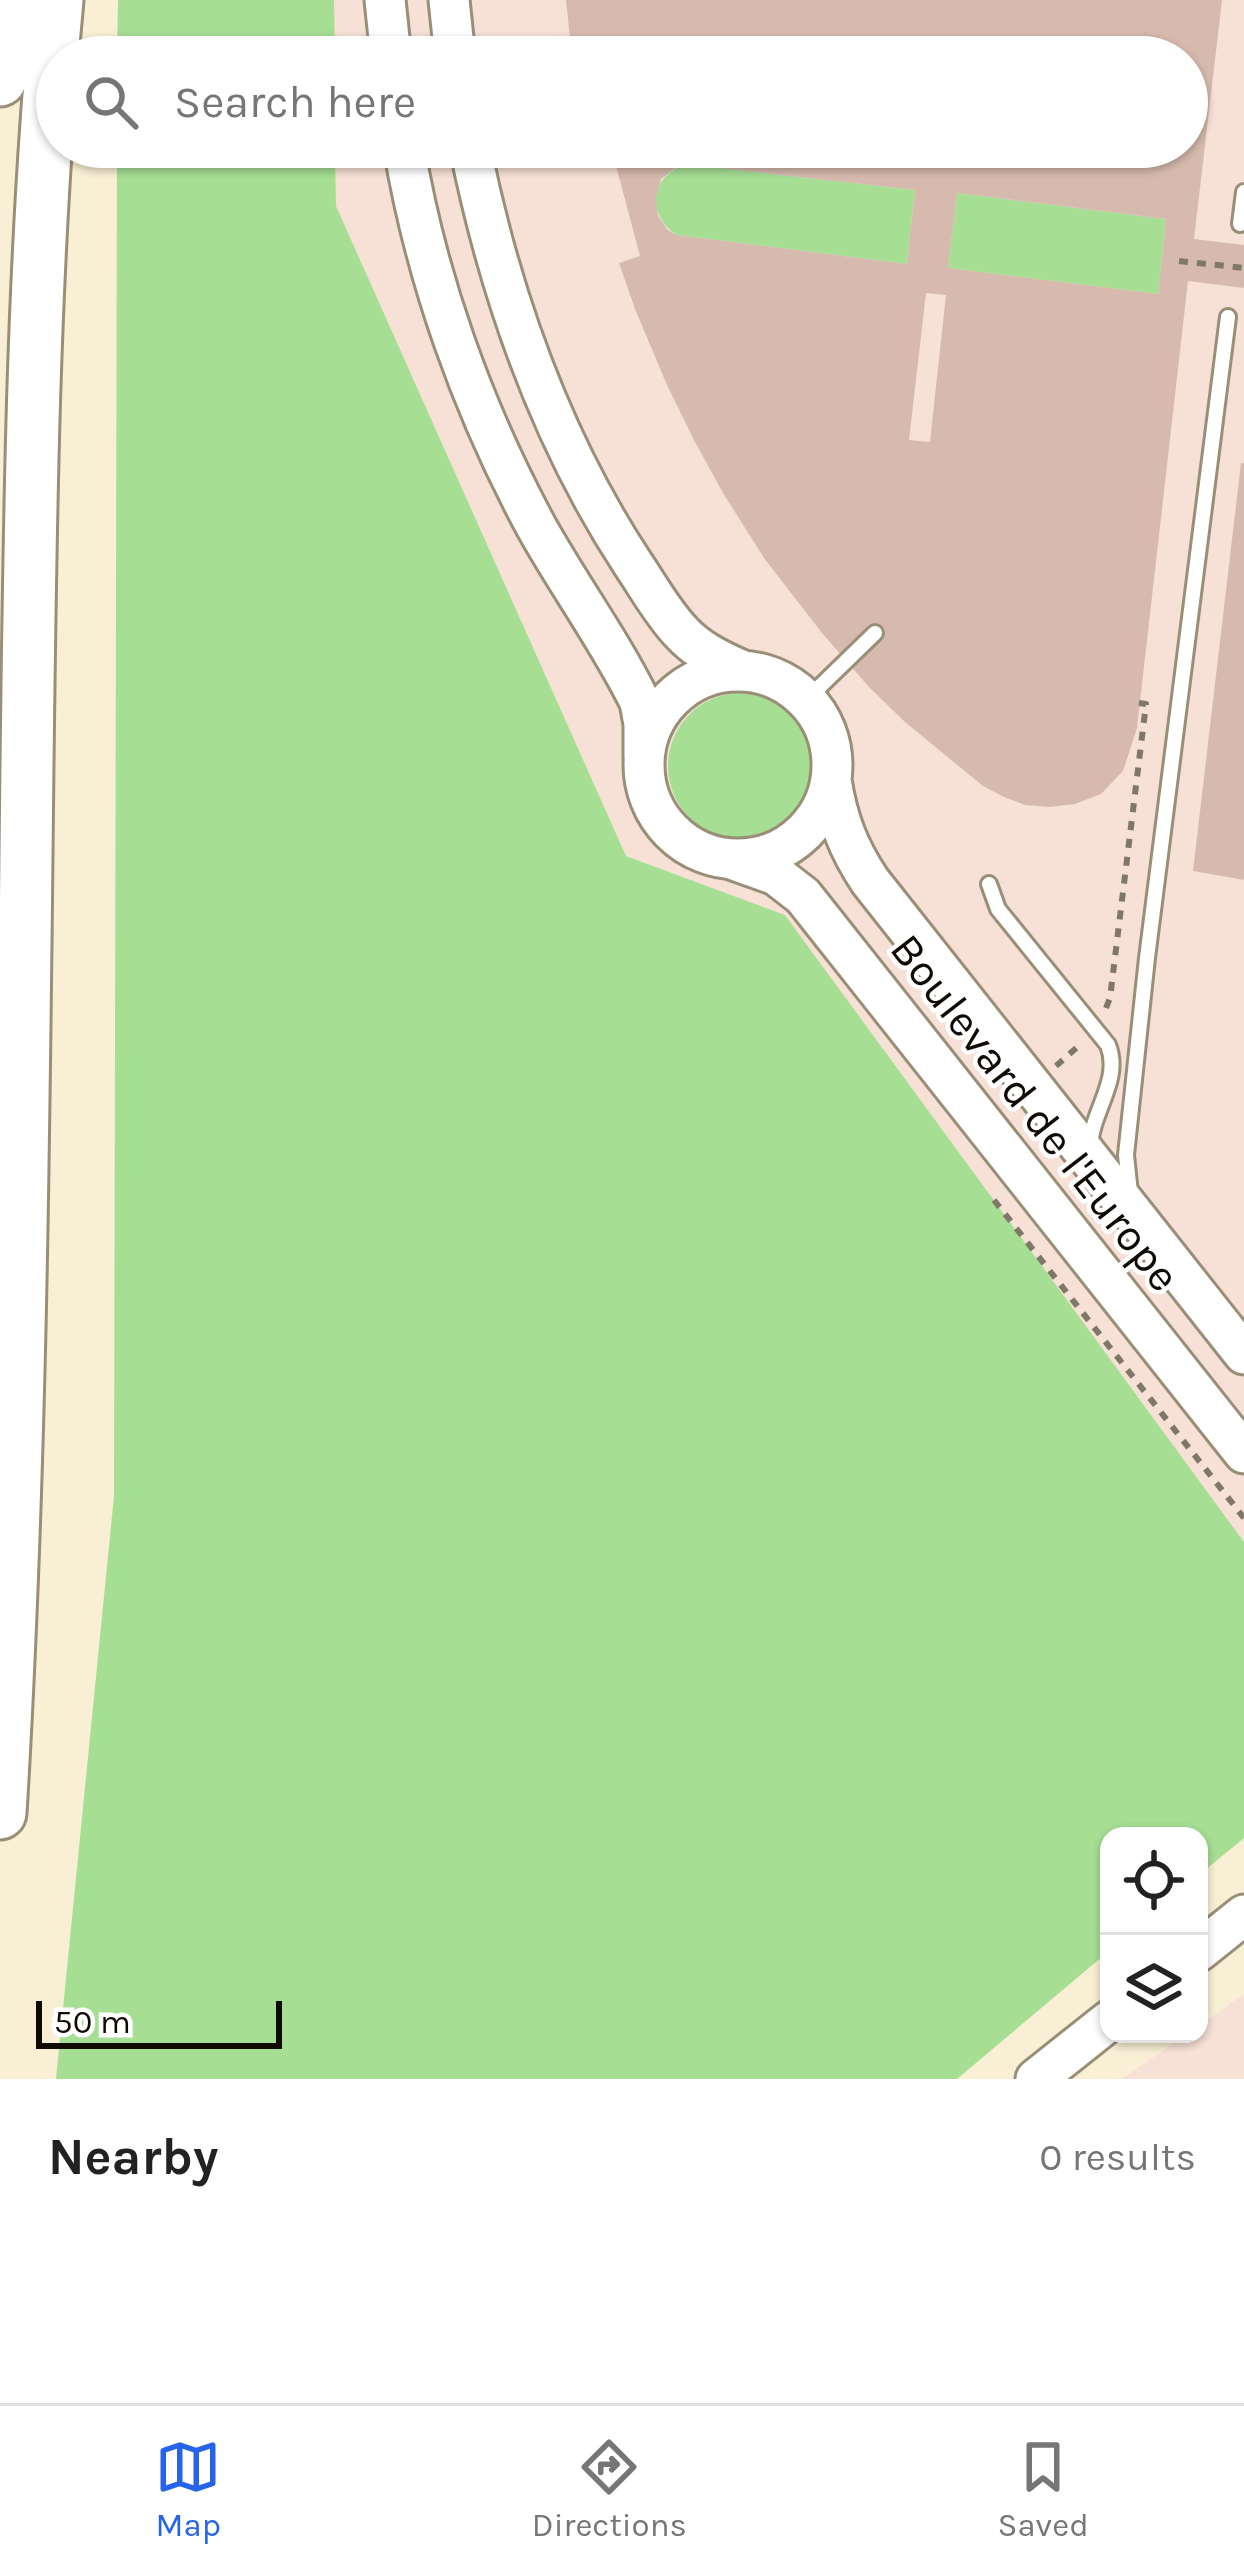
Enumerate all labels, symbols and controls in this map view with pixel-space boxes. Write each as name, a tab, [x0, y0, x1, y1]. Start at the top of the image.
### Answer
search box	[36, 36, 1208, 168]
icon: search	[78, 69, 144, 135]
text: Search here	[174, 76, 416, 128]
street label: Boulevard de l'Europe	[880, 924, 1191, 1301]
map controls	[1100, 1827, 1208, 2043]
button: locate	[1100, 1827, 1208, 1935]
button: layers	[1100, 1935, 1208, 2043]
scale bar	[36, 1995, 282, 2048]
text: 50 m	[54, 2003, 131, 2041]
text: Nearby	[48, 2127, 218, 2187]
text: 0 results	[1039, 2134, 1196, 2180]
tab: Map	[155, 2434, 221, 2544]
tab: Directions	[532, 2434, 687, 2544]
tab: Saved	[998, 2434, 1089, 2544]

